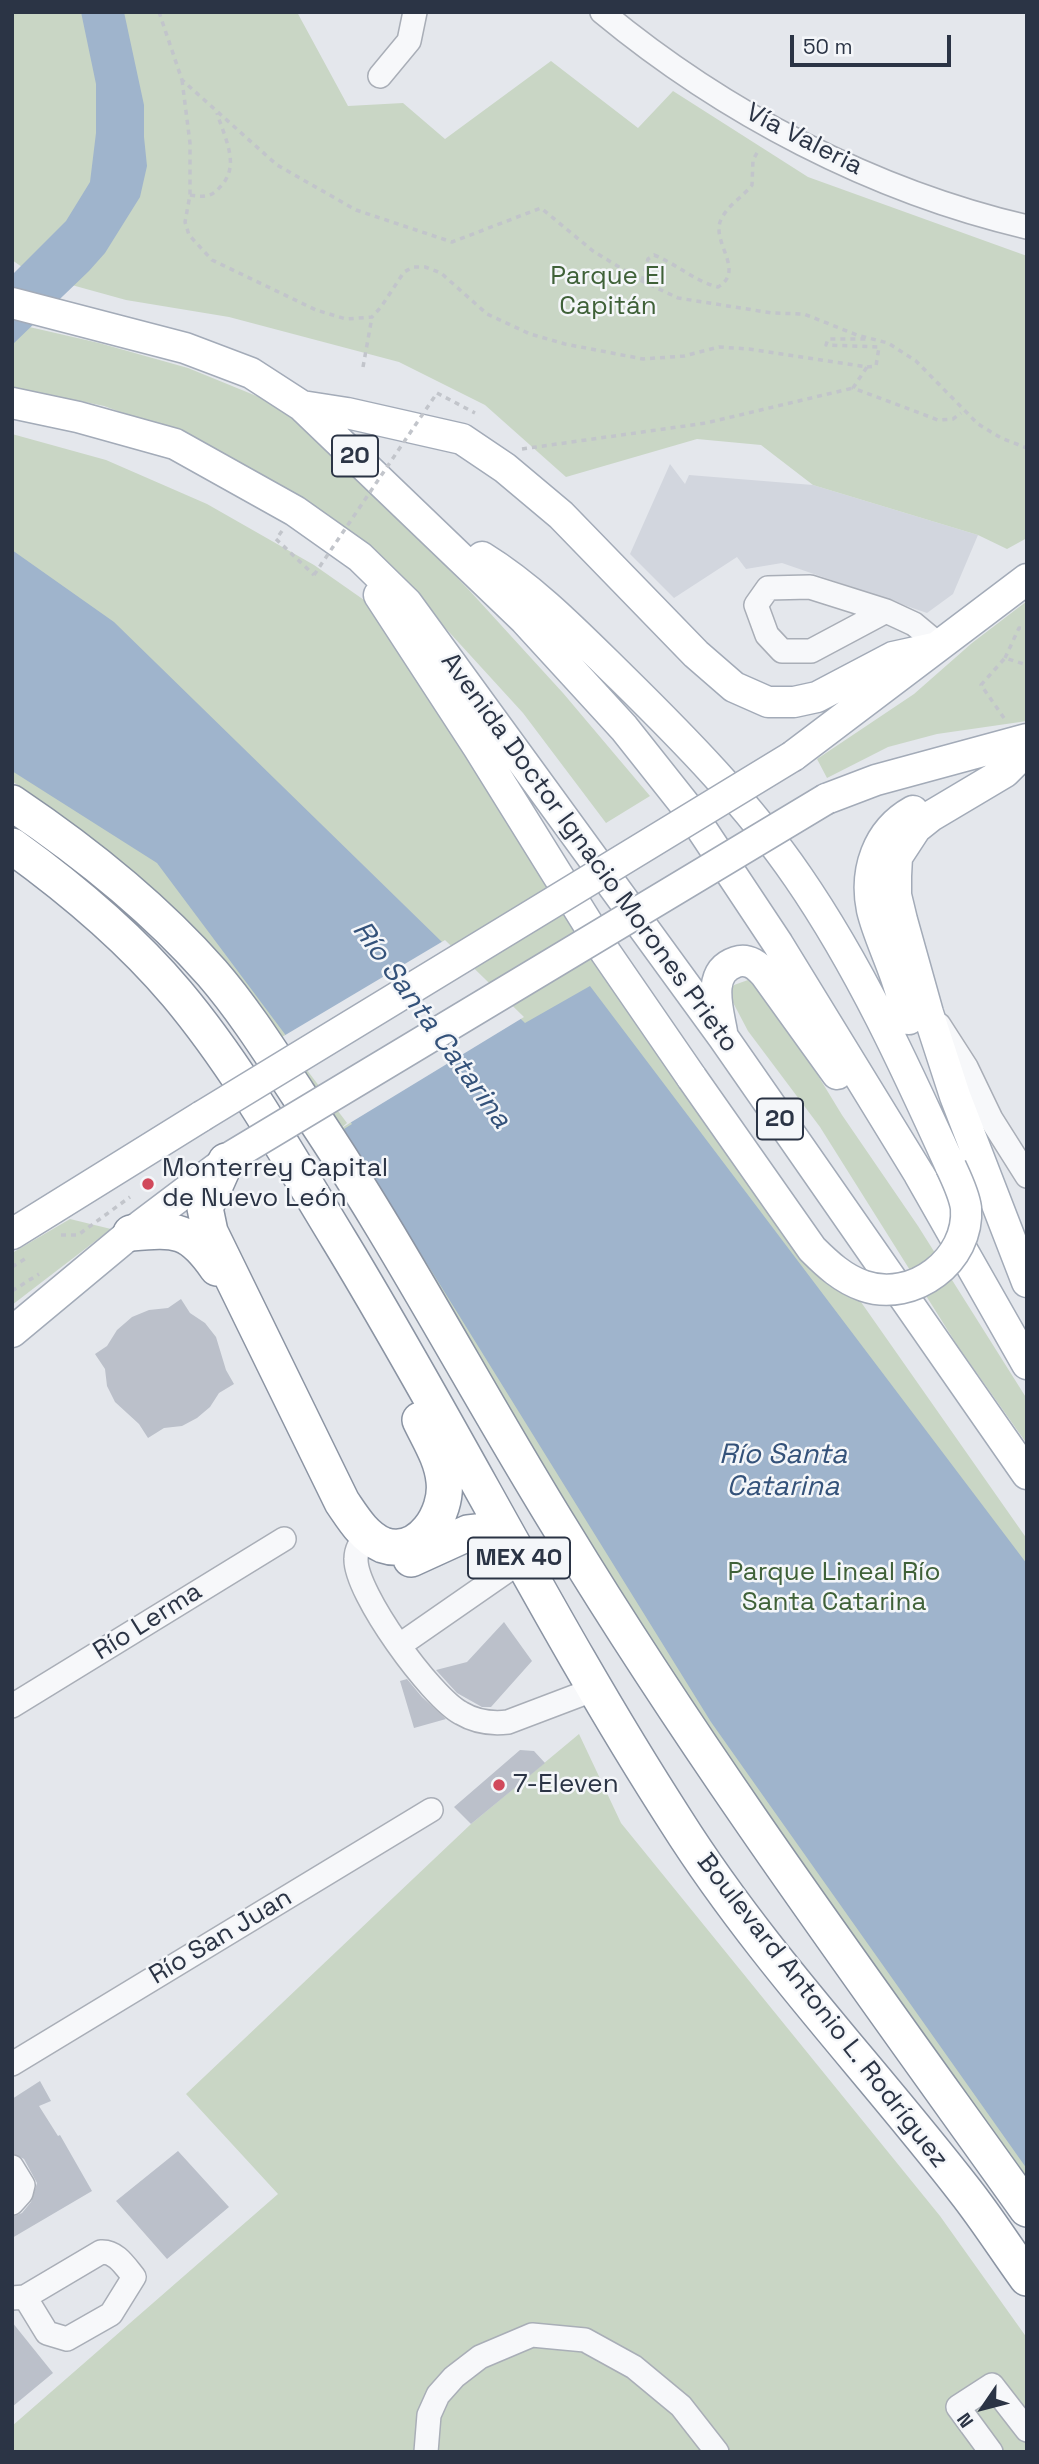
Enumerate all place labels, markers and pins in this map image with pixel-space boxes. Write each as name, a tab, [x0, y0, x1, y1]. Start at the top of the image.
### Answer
place label: Monterrey Capital de Nuevo León	[162, 1153, 388, 1214]
marker: Monterrey Capital de Nuevo León	[140, 1176, 156, 1192]
place label: 7-Eleven	[513, 1769, 619, 1801]
marker: 7-Eleven	[491, 1777, 507, 1793]

